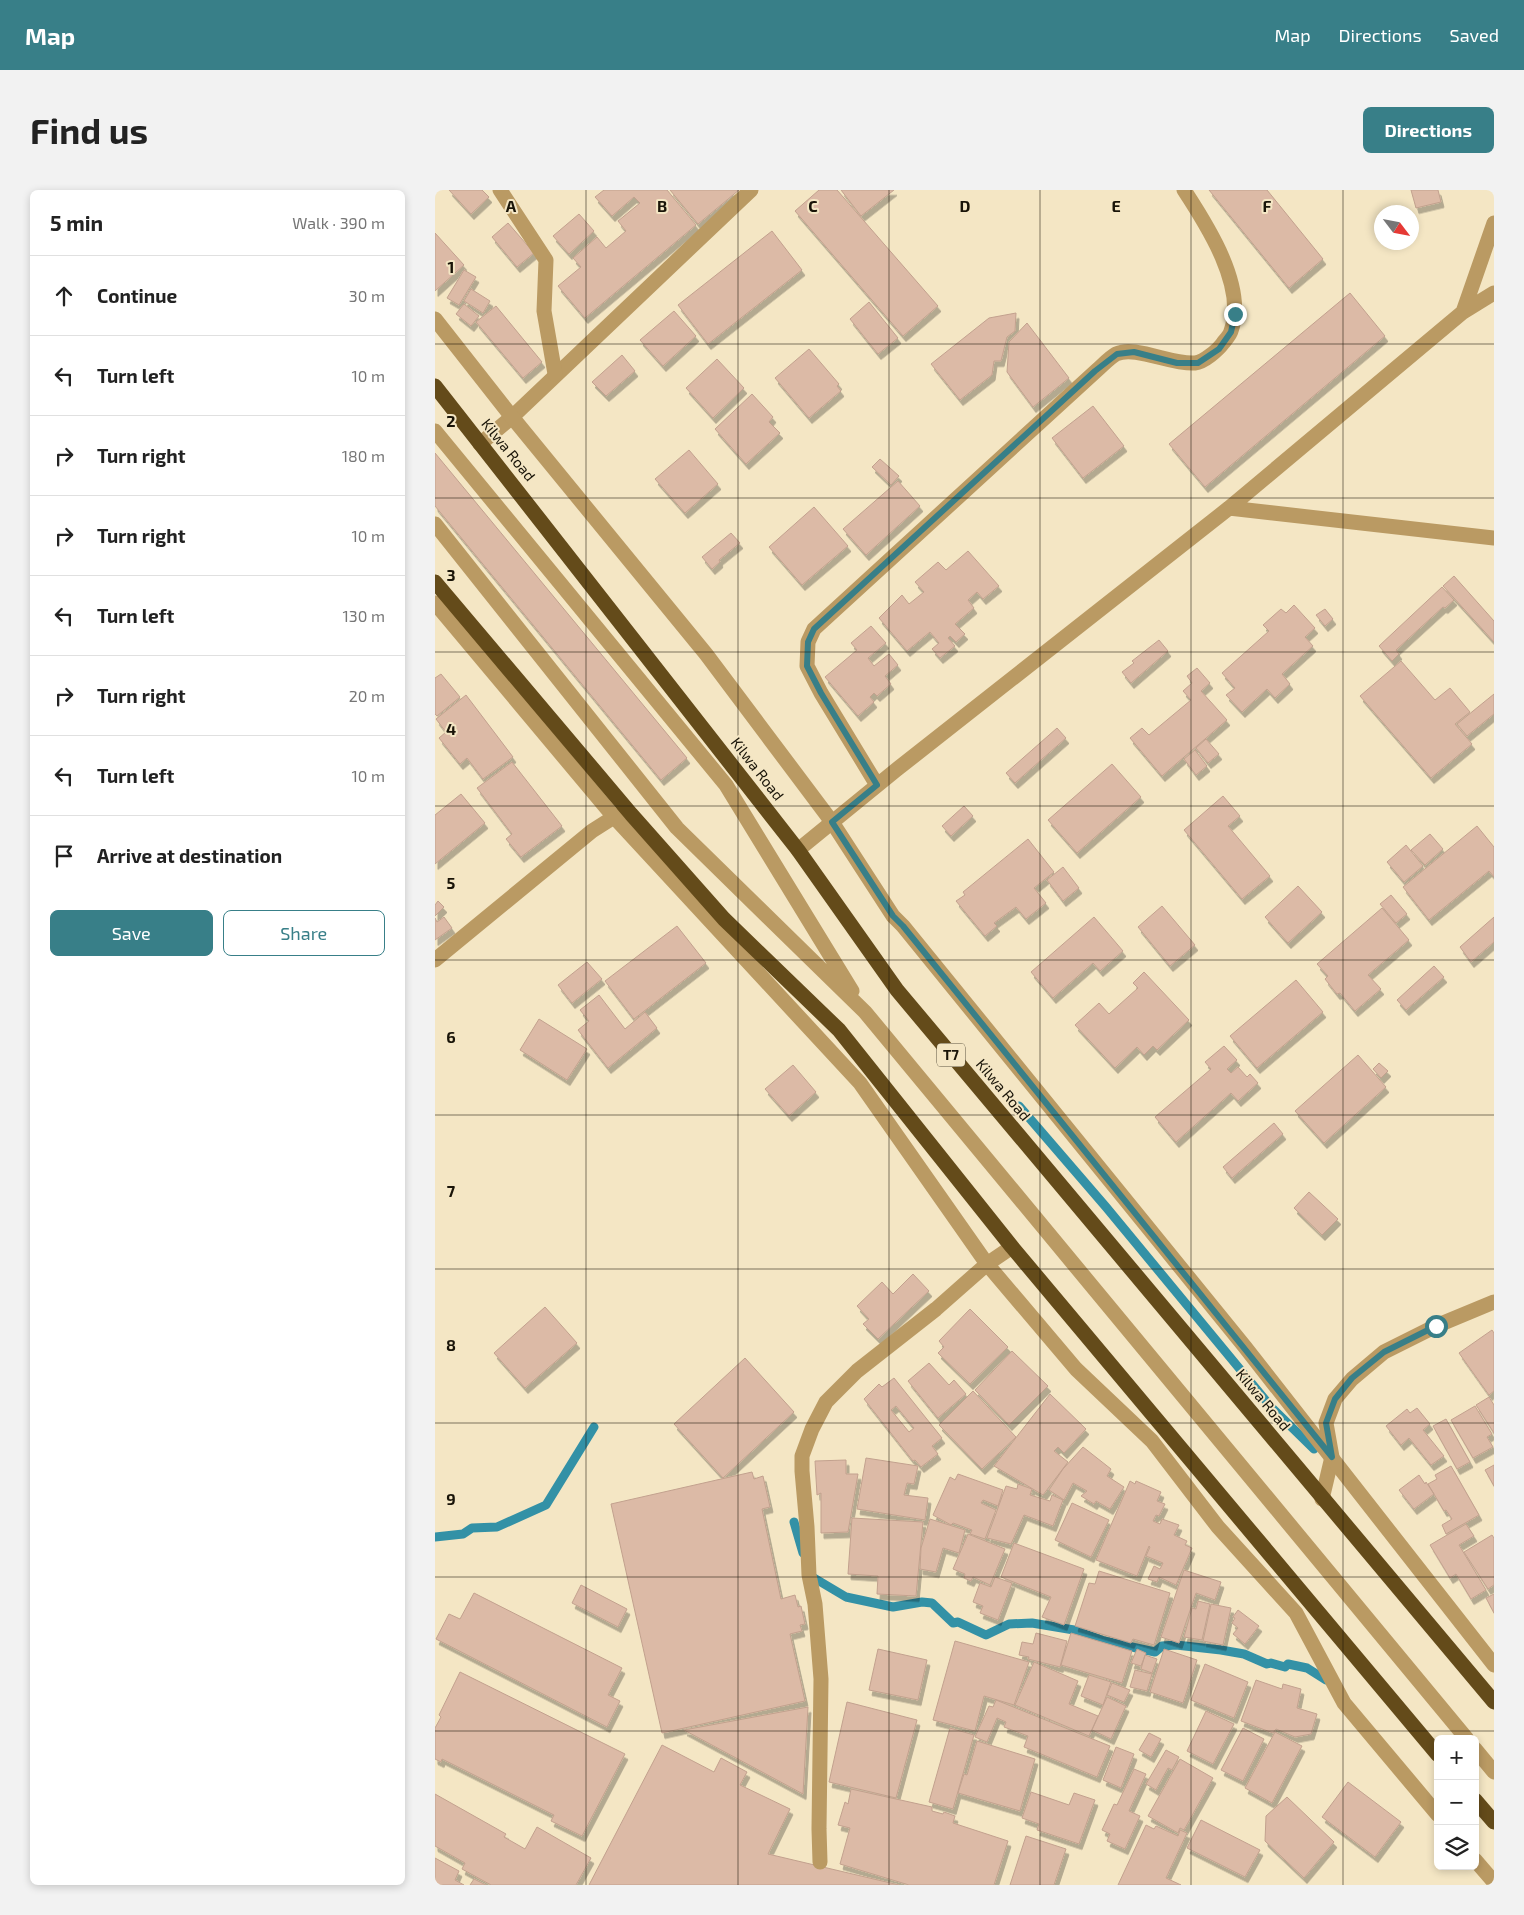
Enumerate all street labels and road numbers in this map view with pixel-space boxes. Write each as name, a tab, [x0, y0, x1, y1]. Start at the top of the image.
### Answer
street label: Kilwa Road	[478, 414, 539, 484]
street label: Kilwa Road	[728, 733, 788, 804]
road number: T7	[937, 1044, 965, 1066]
street label: Kilwa Road	[973, 1055, 1035, 1124]
street label: Kilwa Road	[1233, 1365, 1295, 1434]

